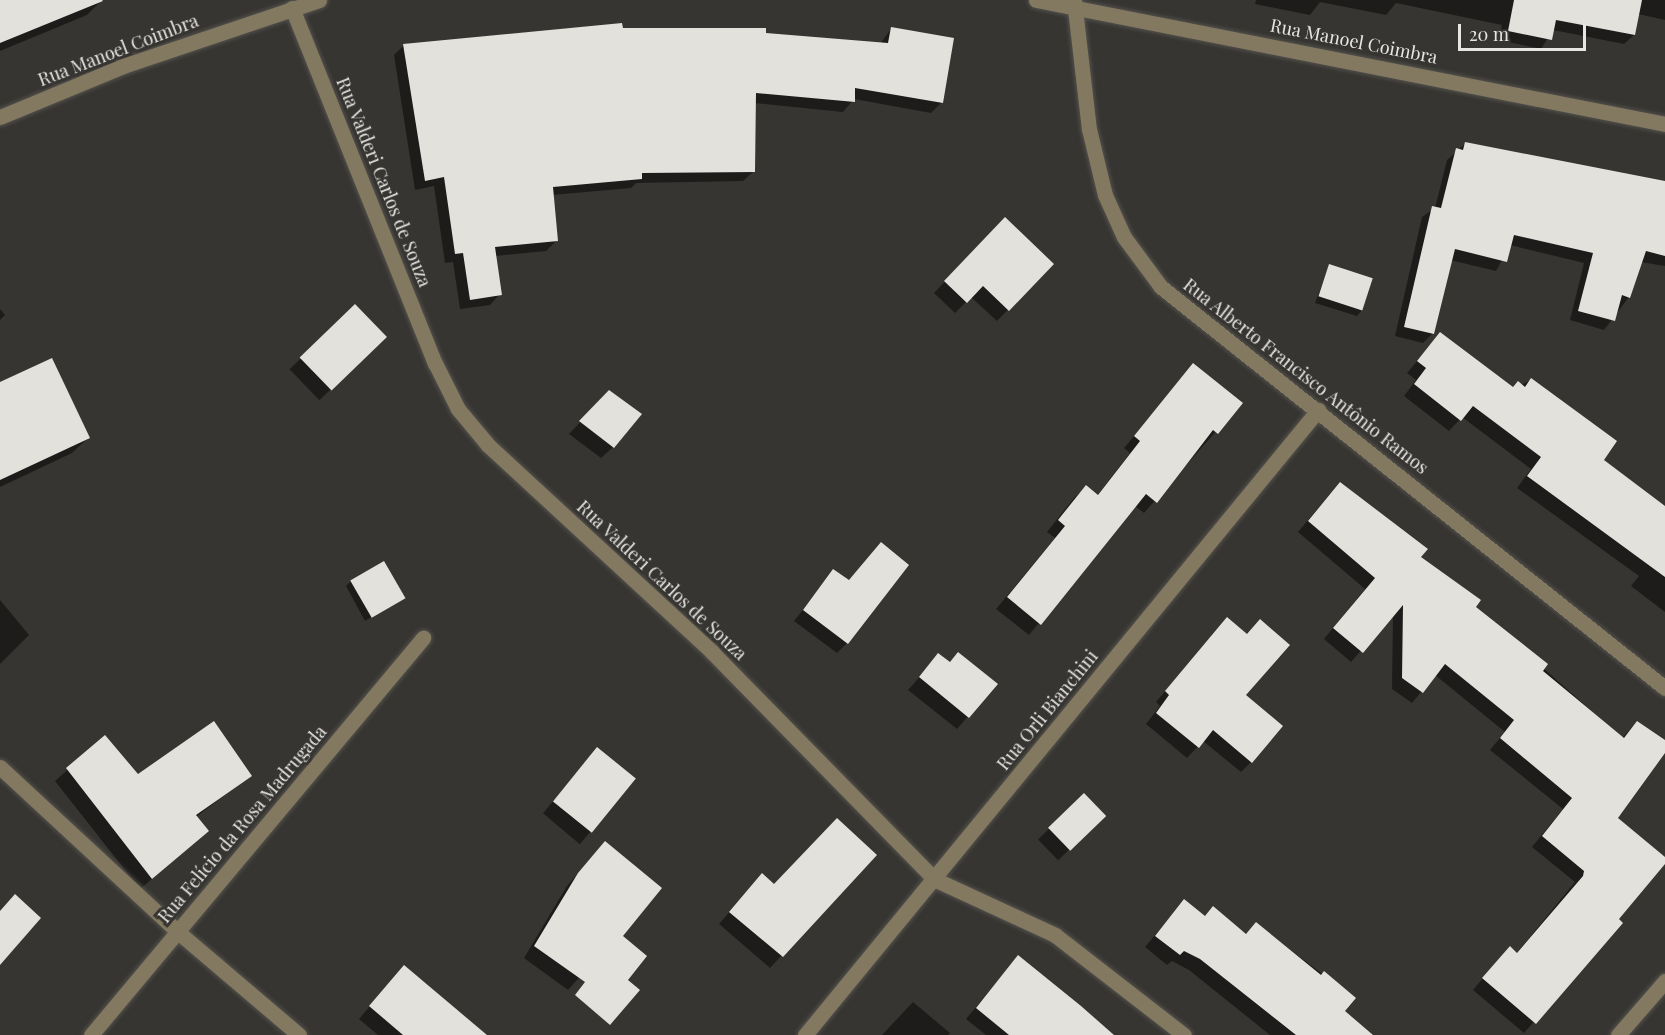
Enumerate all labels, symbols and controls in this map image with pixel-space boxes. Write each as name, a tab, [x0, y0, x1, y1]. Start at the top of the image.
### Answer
street label: Rua Manoel Coimbra	[35, 9, 201, 91]
scale bar	[1461, 12, 1588, 50]
street label: Rua Manoel Coimbra	[1268, 14, 1440, 68]
text: 20 m	[1469, 22, 1509, 46]
street label: Rua Valderi Carlos de Souza	[332, 74, 436, 290]
street label: Rua Alberto Francisco Antônio Ramos	[1179, 273, 1433, 479]
street label: Rua Valderi Carlos de Souza	[572, 495, 752, 665]
street label: Rua Orli Bianchini	[992, 646, 1102, 774]
street label: Rua Felício da Rosa Madrugada	[153, 721, 331, 927]

